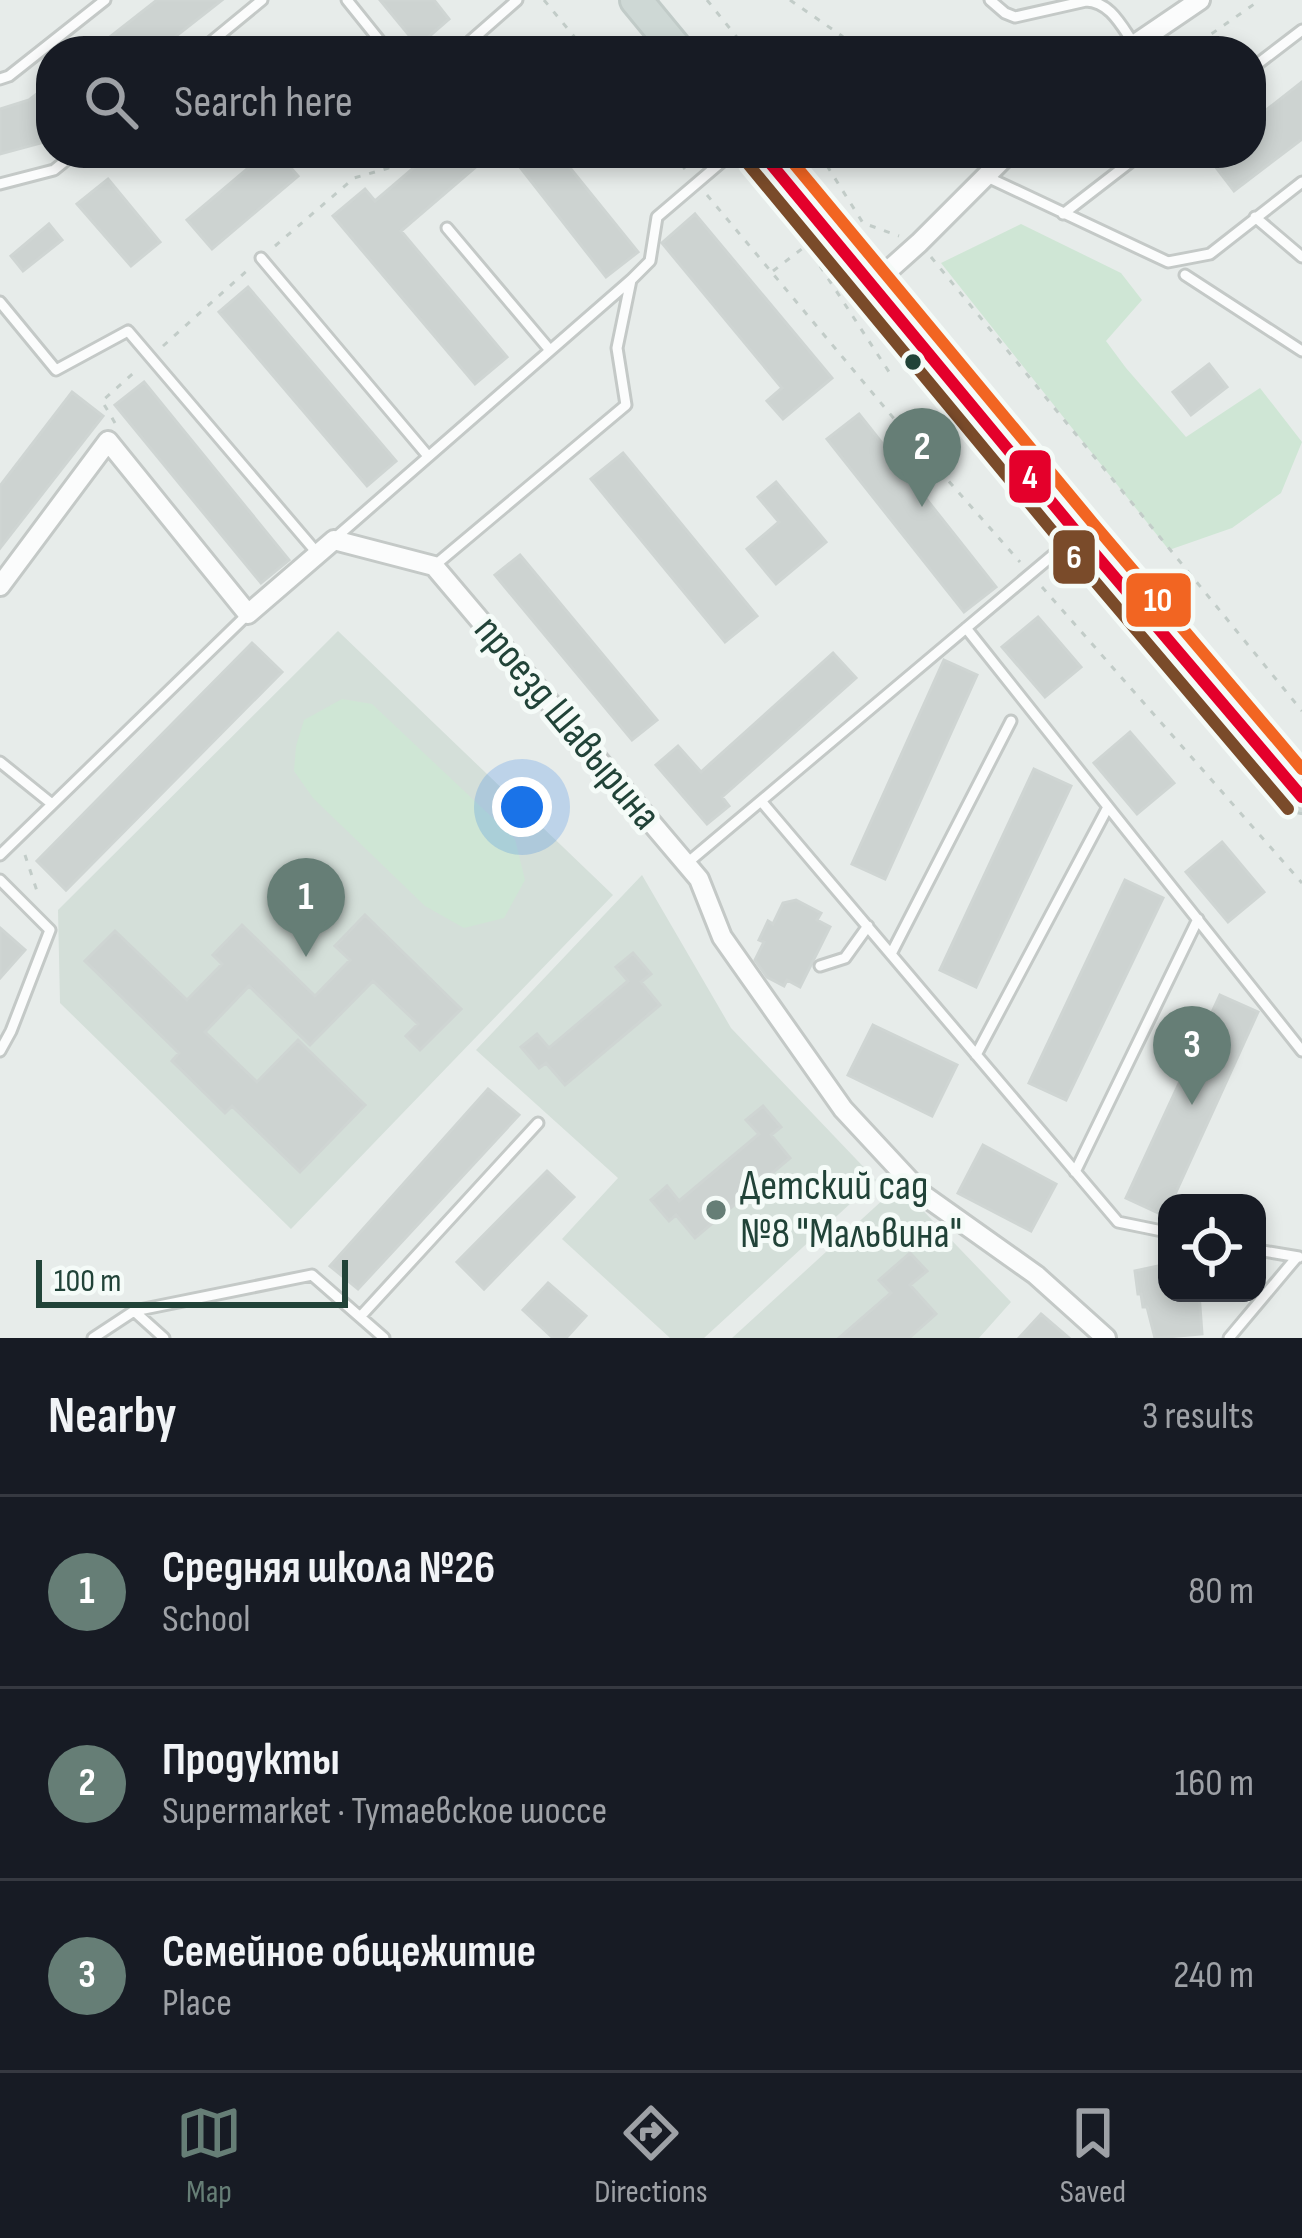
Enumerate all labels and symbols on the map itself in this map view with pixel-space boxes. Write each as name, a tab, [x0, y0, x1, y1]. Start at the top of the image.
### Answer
unlabelled marker	[902, 351, 924, 373]
pin: 2	[883, 408, 961, 507]
line badge: 4	[1007, 448, 1053, 505]
text: 4	[1022, 458, 1038, 498]
line badge: 6	[1051, 528, 1097, 586]
text: 6	[1066, 538, 1082, 578]
line badge: 10	[1124, 571, 1193, 629]
text: 10	[1144, 581, 1172, 621]
street label: проезд Шавырина	[463, 606, 671, 840]
your location	[492, 777, 552, 837]
pin: 1	[267, 858, 345, 957]
pin: 3	[1153, 1006, 1231, 1105]
place label: Детский сад №8 "Мальвина"	[740, 1161, 962, 1260]
marker: Детский сад №8 "Мальвина"	[703, 1197, 729, 1223]
scale bar	[36, 1254, 348, 1307]

